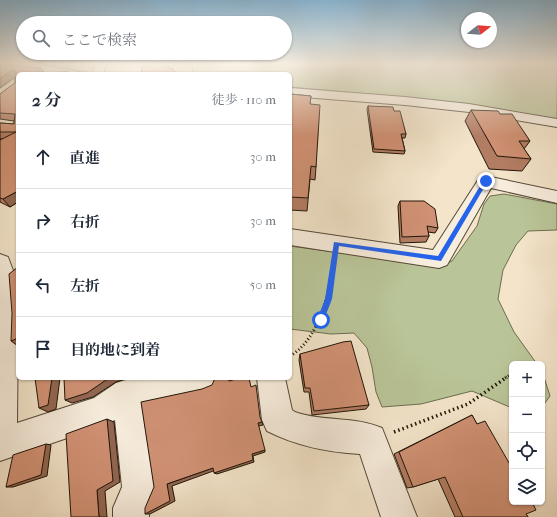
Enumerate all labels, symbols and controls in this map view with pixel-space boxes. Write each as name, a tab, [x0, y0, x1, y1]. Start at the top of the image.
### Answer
north arrow	[461, 12, 497, 48]
search box	[16, 16, 292, 60]
icon: search	[30, 27, 52, 49]
text: ここで検索	[62, 31, 137, 49]
text: 2 分	[32, 90, 61, 110]
text: 徒歩 · 110 m	[212, 92, 276, 107]
icon: ahead	[32, 146, 54, 168]
text: 直進	[70, 149, 100, 167]
text: 30 m	[250, 149, 276, 164]
route end	[477, 172, 495, 190]
icon: right	[32, 210, 54, 232]
text: 右折	[70, 213, 100, 231]
text: 30 m	[250, 213, 276, 228]
icon: left	[32, 274, 54, 296]
text: 左折	[70, 277, 100, 295]
text: 50 m	[250, 277, 276, 292]
route start	[312, 311, 330, 329]
icon: arrive	[32, 338, 54, 360]
text: 目的地に到着	[70, 341, 160, 359]
map controls	[509, 361, 545, 505]
button: +	[509, 361, 545, 397]
button: −	[509, 397, 545, 433]
button: locate	[509, 433, 545, 469]
button: layers	[509, 469, 545, 505]

